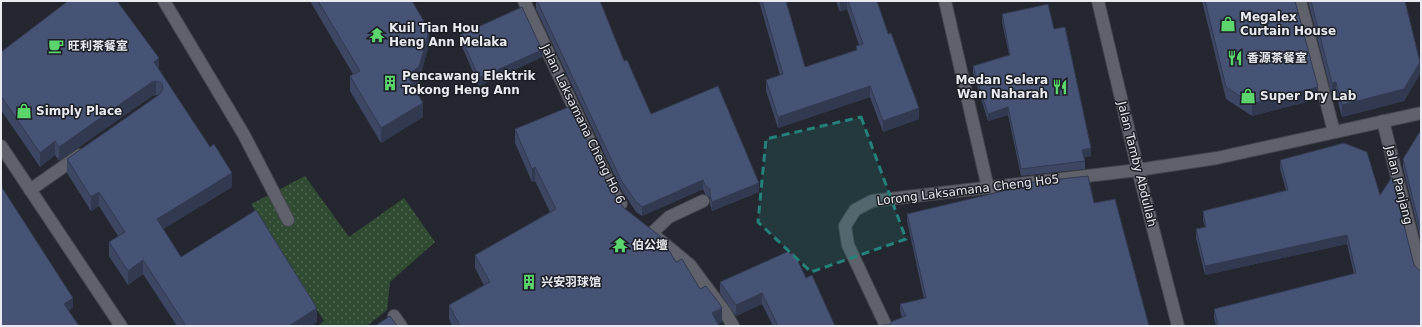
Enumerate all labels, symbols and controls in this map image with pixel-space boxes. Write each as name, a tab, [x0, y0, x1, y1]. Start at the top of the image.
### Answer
place label: Megalex Curtain House	[1240, 10, 1336, 38]
shop icon: Megalex Curtain House	[1219, 15, 1237, 33]
place label: Kuil Tian Hou Heng Ann Melaka	[389, 21, 507, 49]
temple icon: Kuil Tian Hou Heng Ann Melaka	[368, 26, 386, 44]
cafe icon: 旺利茶餐室	[47, 37, 65, 55]
place label: 旺利茶餐室	[68, 39, 128, 53]
street label: Jalan Laksamana Cheng Ho 6	[538, 41, 628, 206]
restaurant icon: 香源茶餐室	[1226, 49, 1244, 67]
place label: 香源茶餐室	[1247, 51, 1307, 65]
place label: Pencawang Elektrik Tokong Heng Ann	[402, 69, 536, 97]
place label: Medan Selera Wan Naharah	[955, 73, 1048, 101]
building icon: Pencawang Elektrik Tokong Heng Ann	[381, 74, 399, 92]
restaurant icon: Medan Selera Wan Naharah	[1051, 78, 1069, 96]
shop icon: Super Dry Lab	[1239, 87, 1257, 105]
place label: Super Dry Lab	[1260, 89, 1357, 103]
street label: Jalan Tamby Abdullah	[1114, 99, 1159, 228]
shop icon: Simply Place	[15, 102, 33, 120]
place label: Simply Place	[36, 104, 122, 118]
street label: Jalan Panjang	[1382, 143, 1416, 226]
street label: Lorong Laksamana Cheng Ho5	[876, 172, 1060, 208]
temple icon: 伯公壇	[611, 236, 629, 254]
place label: 伯公壇	[632, 238, 668, 252]
building icon: 兴安羽球馆	[520, 273, 538, 291]
place label: 兴安羽球馆	[541, 275, 601, 289]

